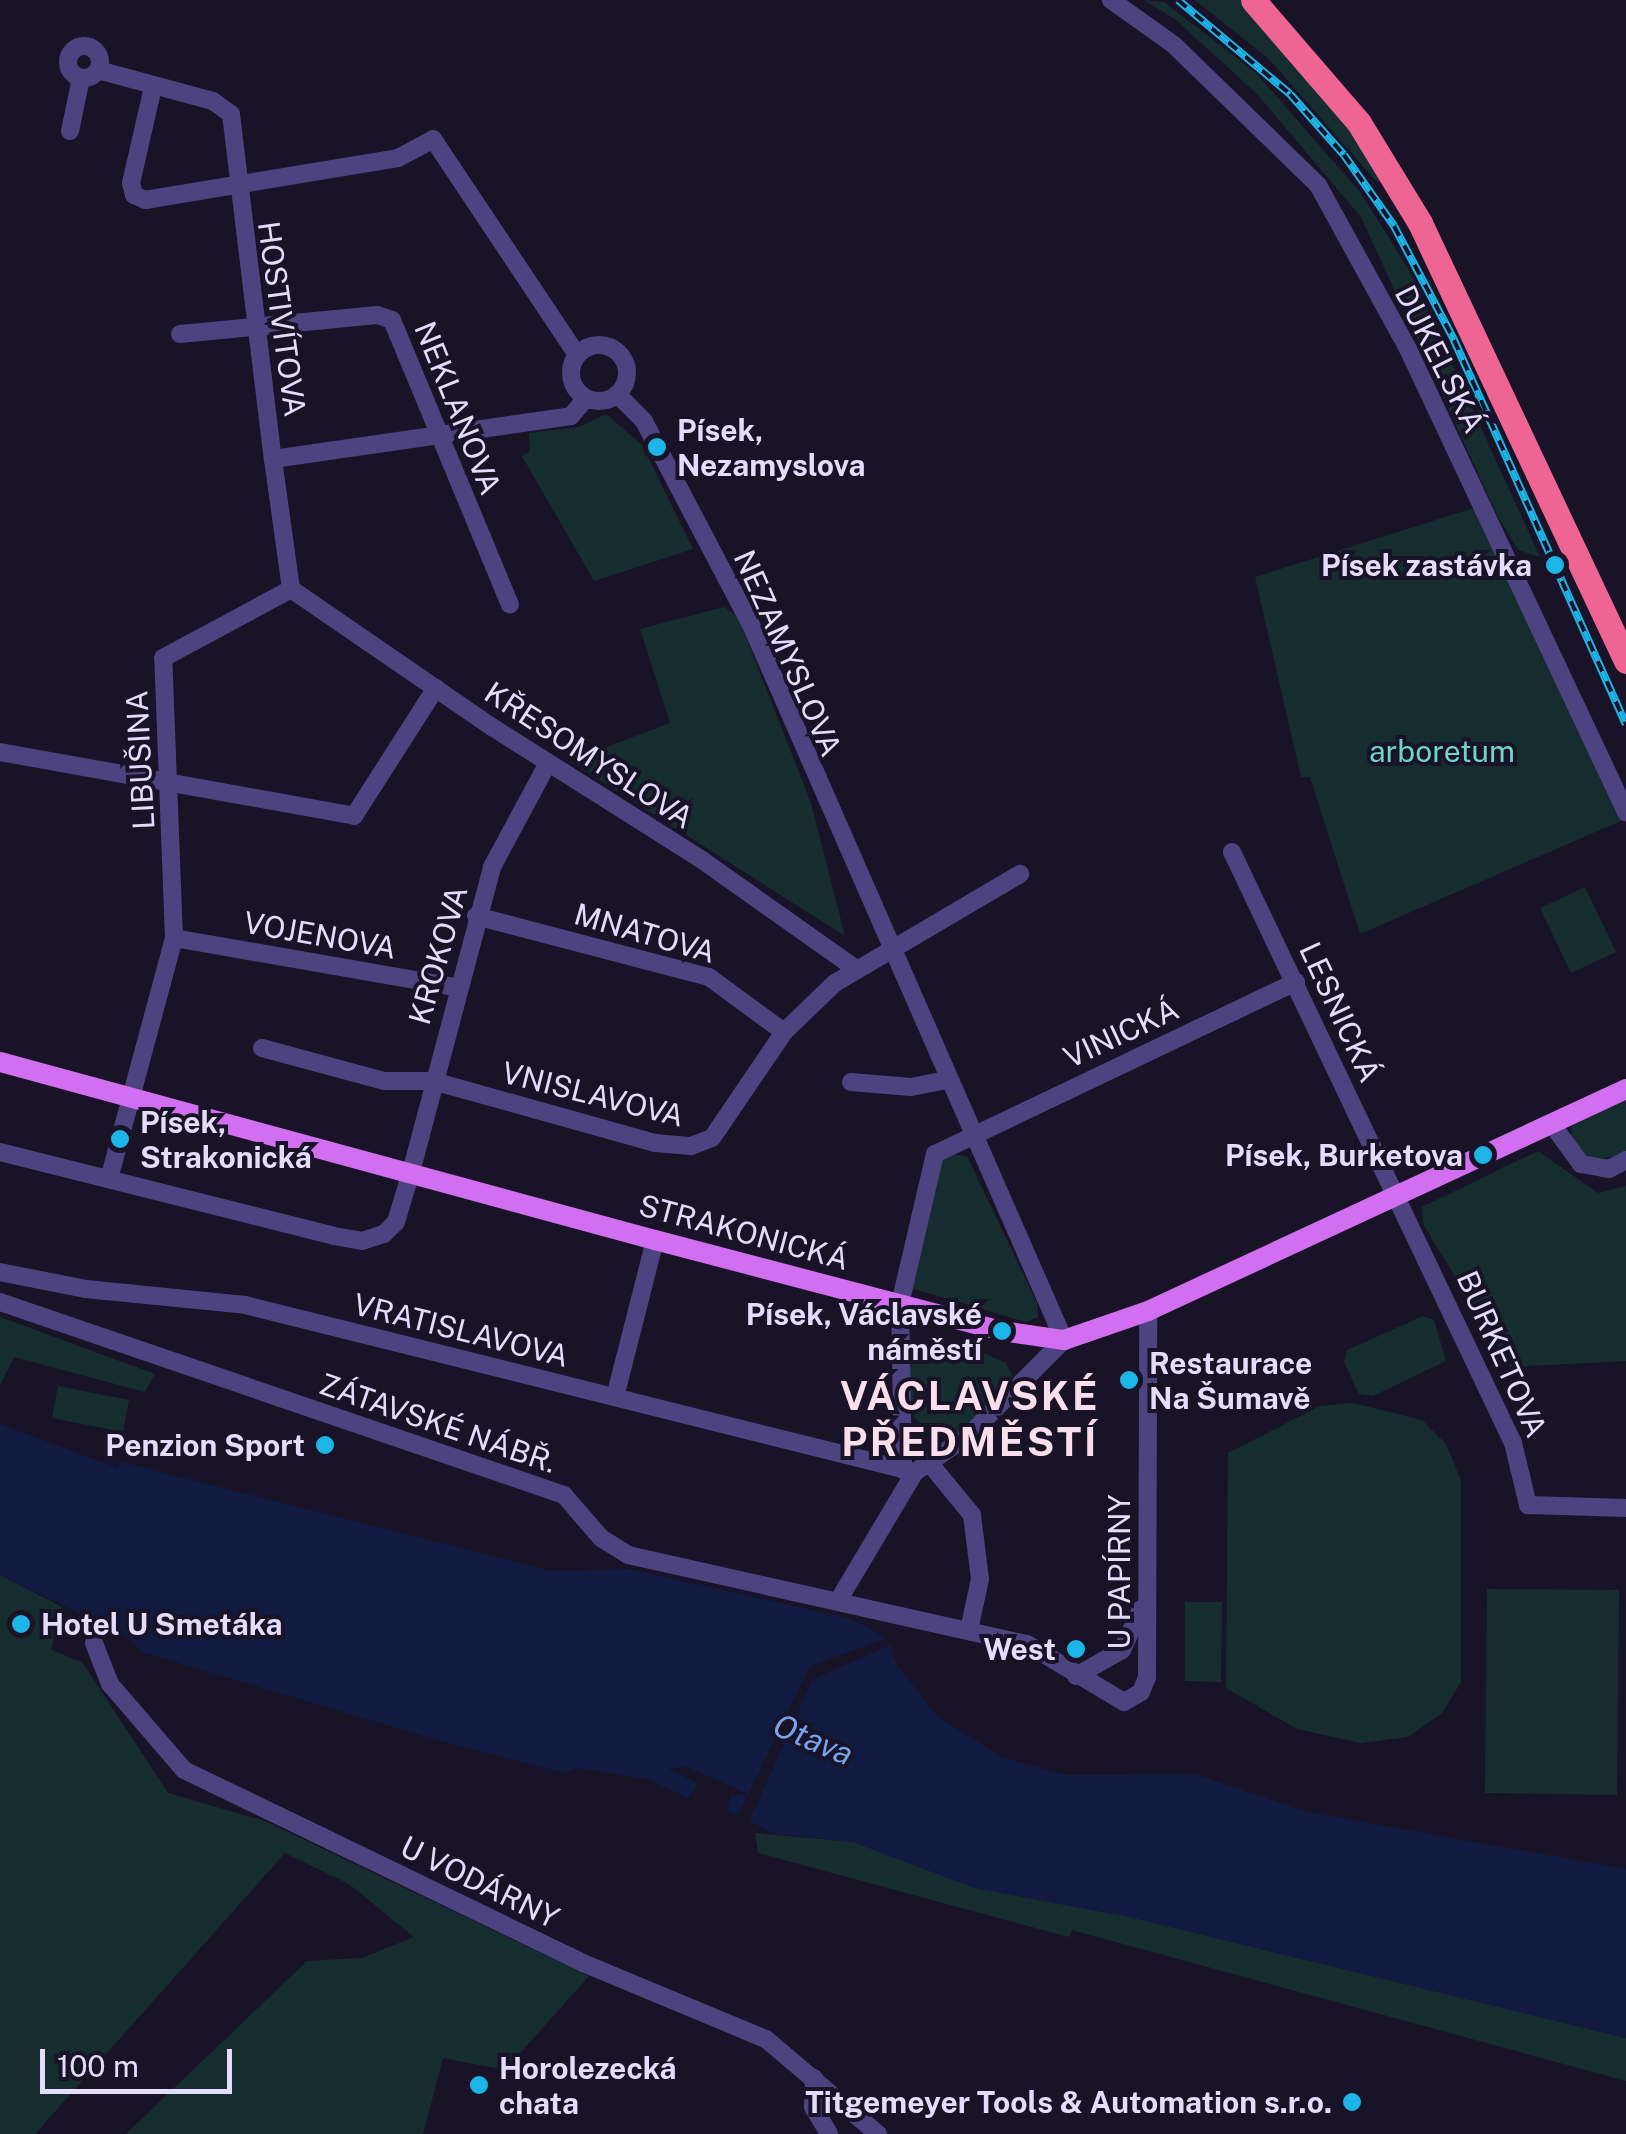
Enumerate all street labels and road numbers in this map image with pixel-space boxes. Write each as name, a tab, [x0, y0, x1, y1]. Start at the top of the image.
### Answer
street label: HOSTIVÍTOVA	[250, 219, 314, 419]
street label: DUKELSKÁ	[1387, 279, 1493, 439]
street label: NEKLANOVA	[407, 316, 509, 500]
street label: NEZAMYSLOVA	[726, 544, 850, 762]
street label: KŘESOMYSLOVA	[478, 674, 700, 836]
street label: LIBUŠINA	[118, 689, 162, 831]
street label: KROKOVA	[401, 882, 475, 1028]
street label: MNATOVA	[570, 896, 720, 970]
street label: VOJENOVA	[241, 904, 399, 966]
street label: LESNICKÁ	[1292, 936, 1388, 1088]
street label: VINICKÁ	[1058, 991, 1184, 1075]
street label: VNISLAVOVA	[498, 1054, 688, 1134]
street label: STRAKONICKÁ	[635, 1187, 853, 1277]
street label: BURKETOVA	[1449, 1265, 1555, 1443]
street label: VRATISLAVOVA	[350, 1286, 572, 1374]
street label: ZÁTAVSKÉ NÁBŘ.	[315, 1366, 561, 1480]
street label: U PAPÍRNY	[1101, 1494, 1137, 1650]
street label: U VODÁRNY	[395, 1828, 565, 1936]

